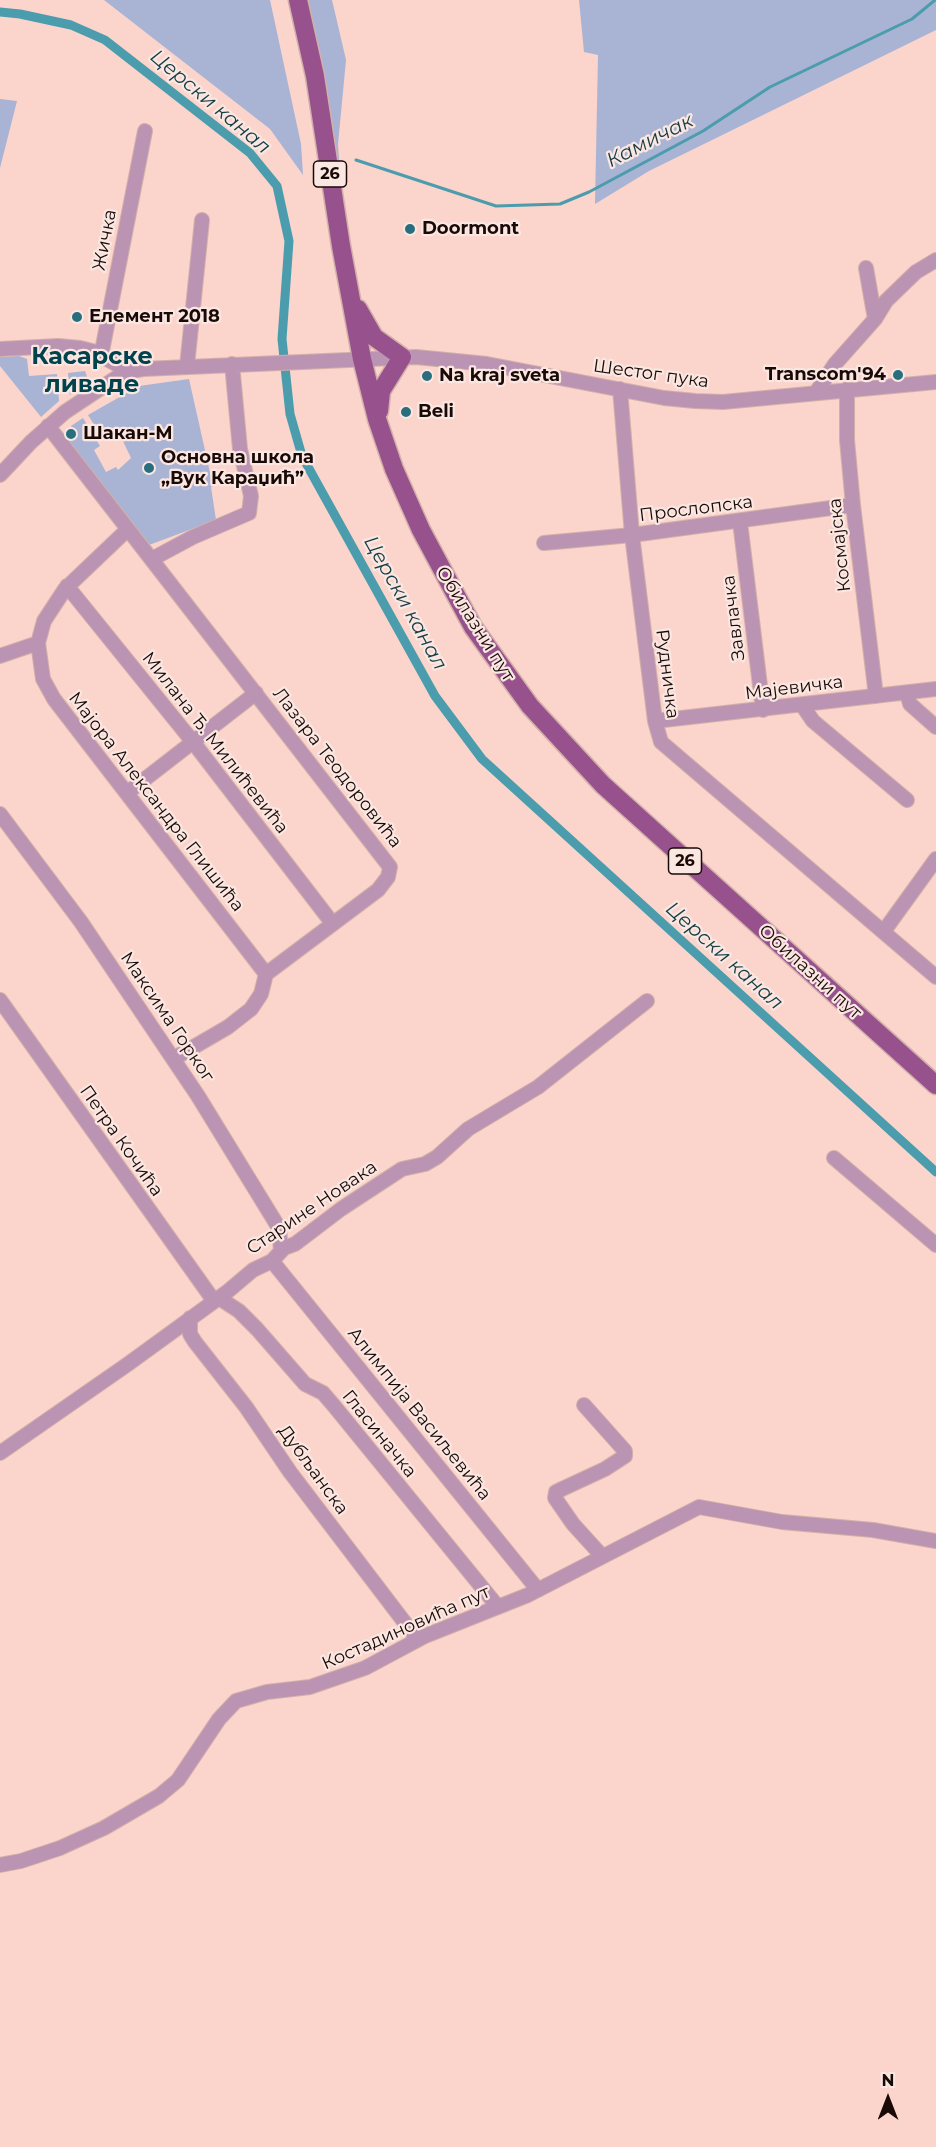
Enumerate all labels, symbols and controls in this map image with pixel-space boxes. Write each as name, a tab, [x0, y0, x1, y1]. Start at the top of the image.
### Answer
water label: Церски канал	[145, 45, 275, 159]
water label: Камичак	[603, 109, 697, 173]
road number: 26	[314, 161, 346, 187]
street label: Жичка	[88, 208, 122, 272]
place label: Doormont	[422, 218, 519, 240]
marker: Doormont	[403, 222, 417, 236]
place label: Елемент 2018	[89, 306, 220, 328]
marker: Елемент 2018	[70, 310, 84, 324]
district label: Касарске ливаде	[31, 343, 153, 399]
street label: Шестог пука	[592, 355, 710, 393]
place label: Transcom'94	[765, 364, 886, 386]
place label: Na kraj sveta	[439, 365, 560, 387]
marker: Transcom'94	[891, 368, 905, 382]
marker: Na kraj sveta	[420, 369, 434, 383]
place label: Beli	[418, 401, 454, 423]
marker: Beli	[399, 405, 413, 419]
place label: Шакан-М	[83, 423, 173, 445]
marker: Шакан-М	[64, 427, 78, 441]
place label: Основна школа „Вук Караџић”	[161, 447, 314, 490]
marker: Основна школа „Вук Караџић”	[142, 461, 156, 475]
street label: Прослопска	[638, 491, 754, 527]
street label: Космајска	[824, 497, 856, 593]
water label: Церски канал	[358, 532, 452, 674]
street label: Обилазни пут	[431, 563, 519, 685]
street label: Завлачка	[718, 574, 750, 662]
street label: Рудничка	[651, 628, 683, 720]
street label: Милана Ђ. Милићевића	[137, 648, 293, 838]
street label: Мајевичка	[744, 671, 844, 705]
street label: Лазара Теодоровића	[268, 684, 406, 852]
street label: Мајора Александра Глишића	[64, 688, 248, 916]
road number: 26	[668, 848, 702, 874]
water label: Церски канал	[660, 897, 788, 1015]
street label: Обилазни пут	[754, 920, 866, 1024]
street label: Максима Горког	[116, 948, 218, 1086]
street label: Петра Кочића	[75, 1081, 167, 1201]
street label: Старине Новака	[243, 1156, 381, 1260]
street label: Алимпија Васиљевића	[343, 1323, 495, 1505]
street label: Гласиначка	[337, 1386, 421, 1482]
street label: Дубљанска	[273, 1421, 353, 1519]
street label: Костадиновића пут	[319, 1581, 493, 1675]
north arrow	[858, 2069, 918, 2129]
text: N	[882, 2071, 894, 2090]

